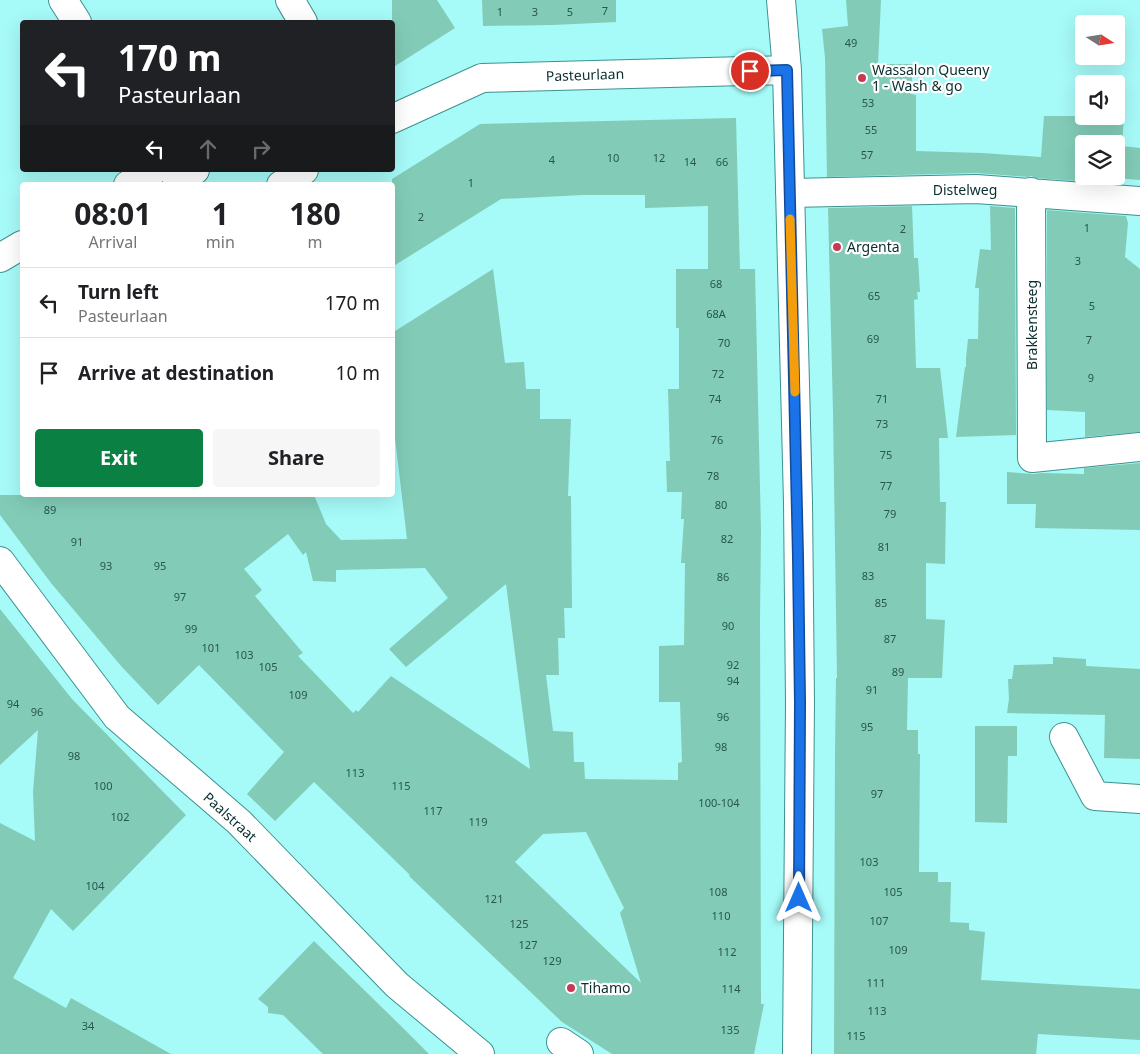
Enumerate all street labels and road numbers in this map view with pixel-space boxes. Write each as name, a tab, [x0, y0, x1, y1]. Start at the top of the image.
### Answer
street label: Pasteurlaan	[545, 64, 624, 85]
street label: Distelweg	[933, 180, 997, 199]
street label: Brakkensteeg	[1022, 280, 1041, 370]
street label: Paalstraat	[200, 788, 261, 846]

